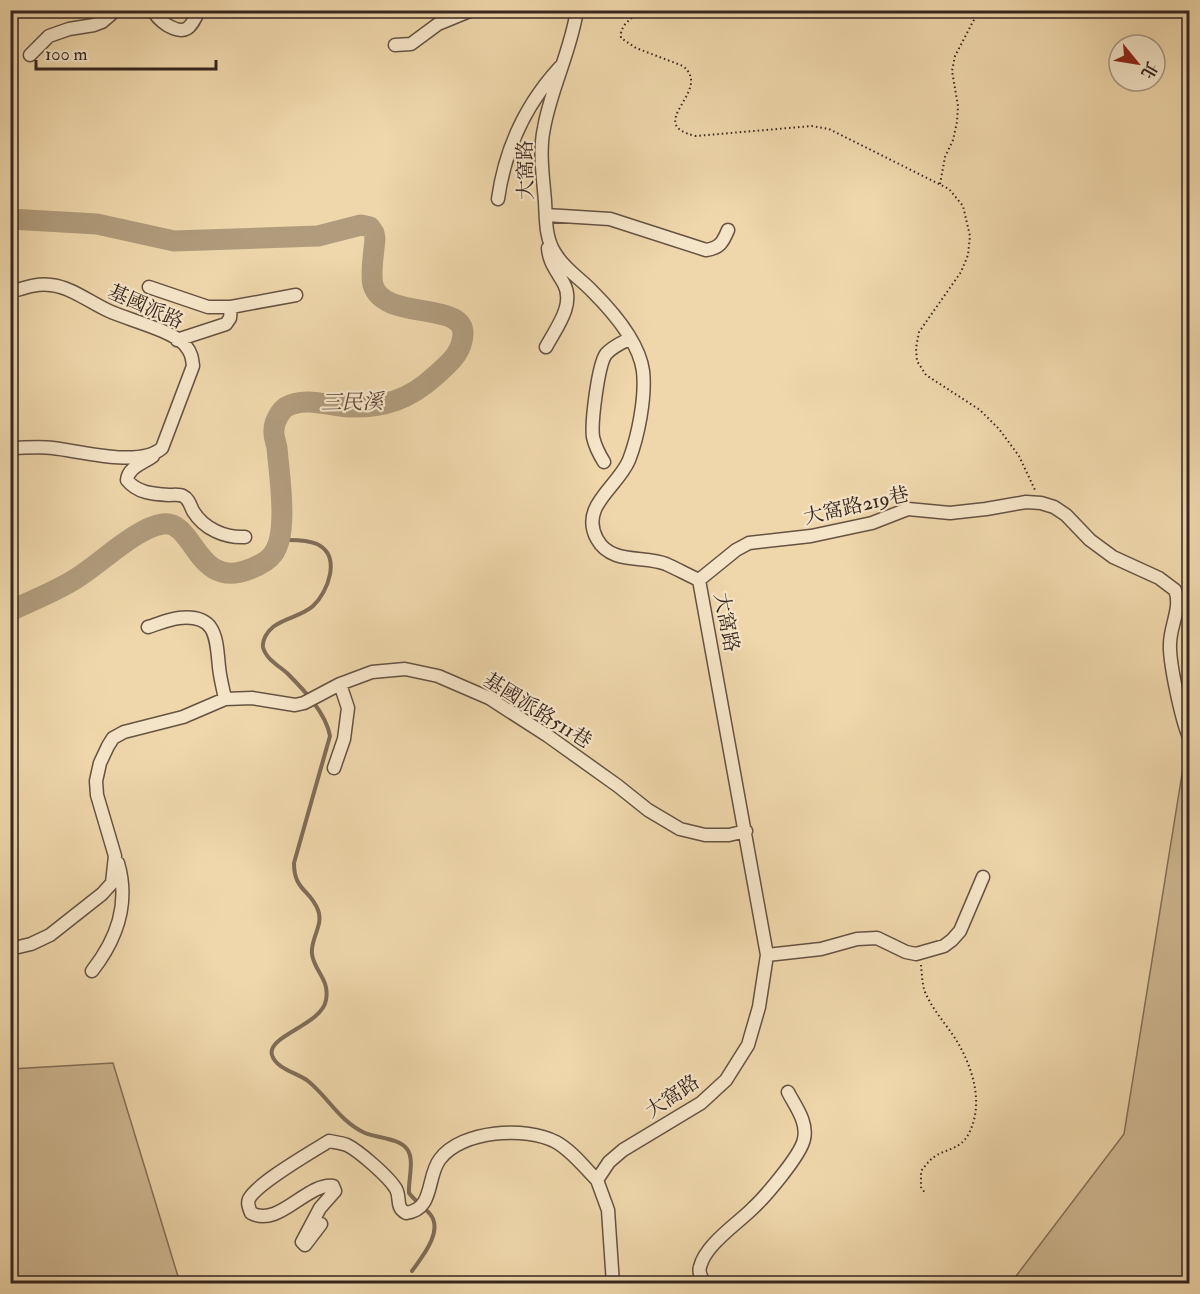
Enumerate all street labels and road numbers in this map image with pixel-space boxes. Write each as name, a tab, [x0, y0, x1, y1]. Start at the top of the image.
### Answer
street label: 大窩路	[512, 140, 539, 200]
street label: 基國派路	[104, 279, 187, 334]
street label: 大窩路219巷	[801, 481, 911, 530]
street label: 大窩路	[709, 590, 745, 654]
street label: 基國派路511巷	[479, 667, 597, 754]
street label: 大窩路	[640, 1069, 704, 1124]

